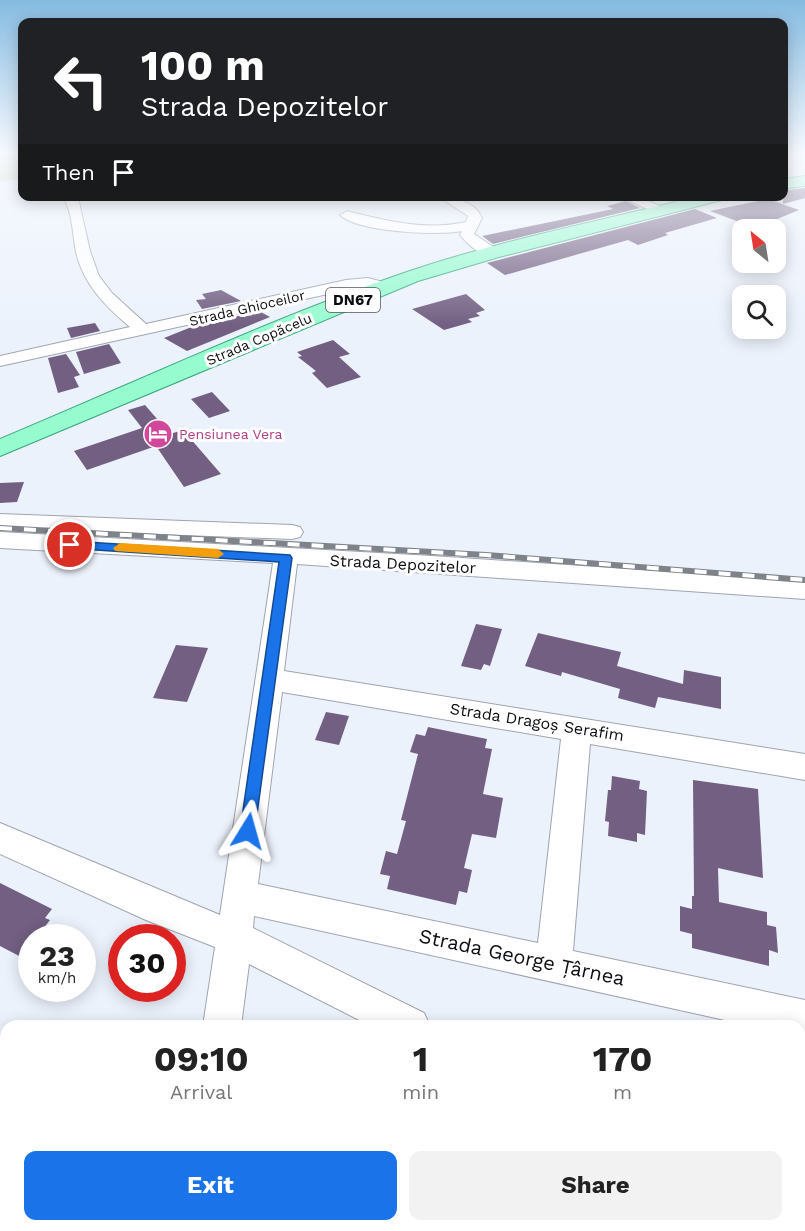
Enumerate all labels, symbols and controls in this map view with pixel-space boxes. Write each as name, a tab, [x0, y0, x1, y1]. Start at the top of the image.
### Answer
text: 100 m	[141, 41, 265, 90]
icon: left	[42, 42, 120, 120]
text: Strada Depozitelor	[141, 91, 388, 123]
icon: arrive	[107, 156, 140, 189]
text: Then	[42, 160, 95, 185]
north arrow	[732, 219, 786, 273]
map controls	[732, 219, 786, 339]
button: search	[732, 285, 786, 339]
street label: Strada Ghioceilor	[188, 287, 307, 329]
road number: DN67	[326, 288, 380, 312]
street label: Strada Copăcelu	[204, 310, 314, 368]
hotel icon: Pensiunea Vera	[142, 418, 174, 450]
place label: Pensiunea Vera	[179, 426, 283, 442]
pin	[44, 519, 95, 570]
icon: arrive	[53, 528, 86, 561]
street label: Strada Depozitelor	[329, 551, 477, 577]
street label: Strada Dragoș Serafim	[449, 699, 625, 745]
position arrow	[216, 799, 280, 863]
street label: Strada George Țârnea	[417, 923, 627, 991]
speed limit sign: 30	[108, 924, 186, 1002]
text: 23	[39, 938, 75, 973]
text: km/h	[38, 969, 76, 987]
text: 09:10	[154, 1038, 249, 1080]
text: 1	[413, 1038, 428, 1080]
text: 170	[593, 1038, 652, 1080]
text: Arrival	[170, 1080, 232, 1104]
text: min	[402, 1080, 439, 1104]
text: m	[613, 1080, 632, 1104]
button: Exit	[24, 1151, 397, 1220]
button: Share	[409, 1151, 782, 1220]

